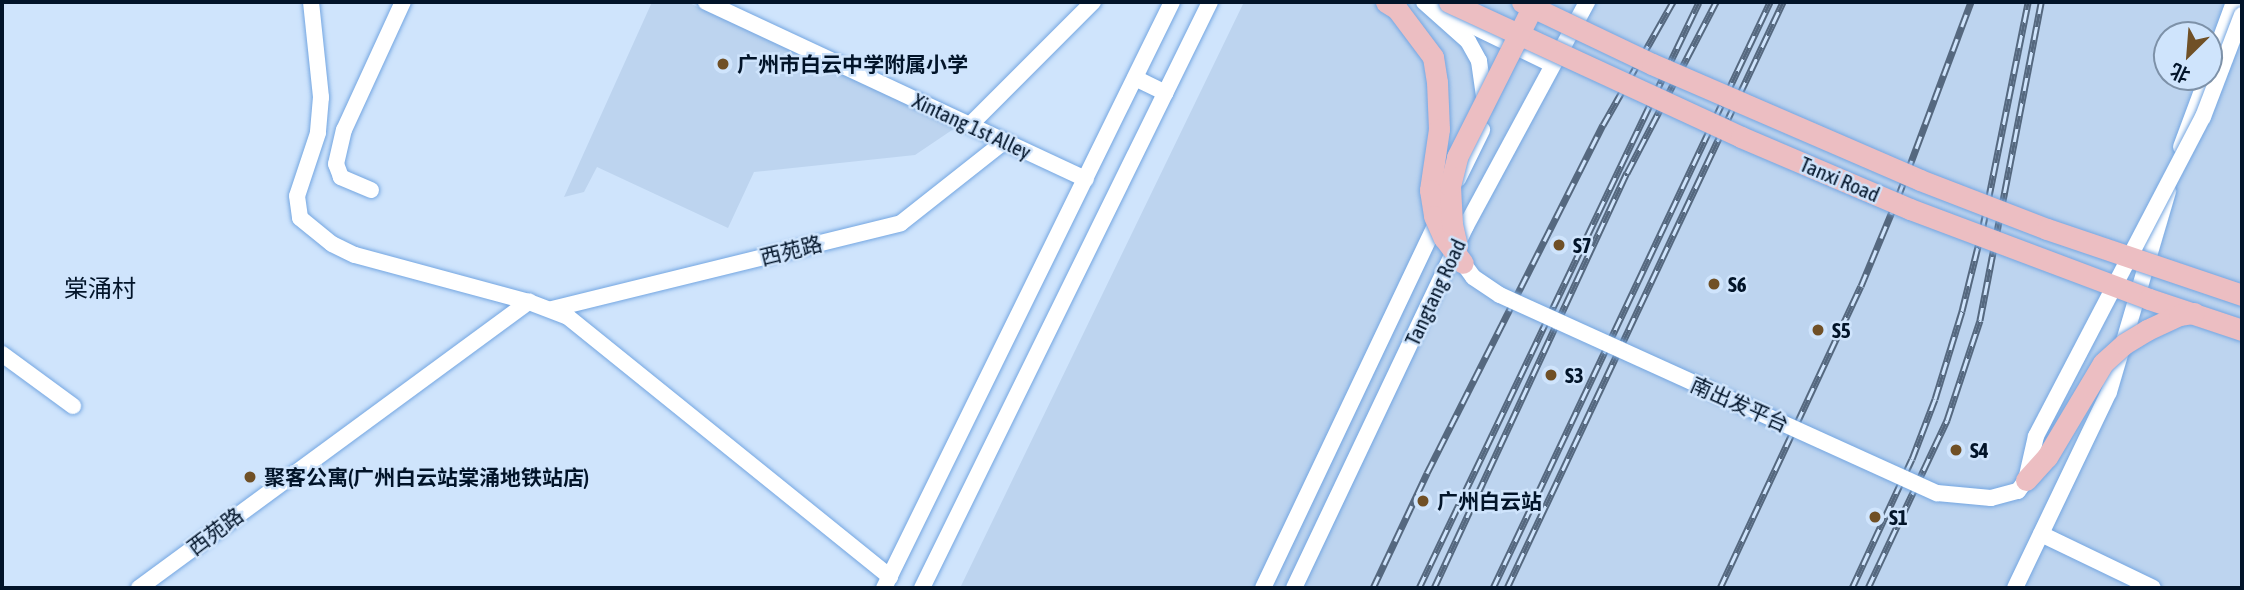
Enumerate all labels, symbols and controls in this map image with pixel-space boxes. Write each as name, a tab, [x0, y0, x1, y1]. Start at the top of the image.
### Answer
north arrow	[2153, 21, 2223, 91]
place label: 广州市白云中学附属小学	[737, 51, 968, 77]
marker: 广州市白云中学附属小学	[715, 56, 731, 72]
text: 北	[2167, 59, 2193, 87]
street label: Xintang 1st Alley	[909, 88, 1035, 164]
street label: Tanxi Road	[1796, 151, 1884, 207]
street label: 西苑路	[757, 230, 825, 270]
place label: S7	[1573, 232, 1592, 258]
street label: Tangtang Road	[1399, 235, 1471, 349]
marker: S7	[1551, 237, 1567, 253]
place label: S6	[1728, 271, 1747, 297]
district label: 棠涌村	[64, 275, 136, 303]
marker: S6	[1706, 276, 1722, 292]
place label: S5	[1832, 317, 1851, 343]
marker: S5	[1810, 322, 1826, 338]
place label: S3	[1565, 362, 1584, 388]
marker: S3	[1543, 367, 1559, 383]
street label: 南出发平台	[1687, 371, 1793, 437]
place label: S4	[1970, 437, 1989, 463]
marker: S4	[1948, 442, 1964, 458]
place label: 聚客公寓(广州白云站棠涌地铁站店)	[264, 464, 589, 490]
marker: 聚客公寓(广州白云站棠涌地铁站店)	[242, 469, 258, 485]
place label: 广州白云站	[1437, 488, 1542, 514]
marker: 广州白云站	[1415, 493, 1431, 509]
street label: 西苑路	[182, 502, 248, 560]
place label: S1	[1889, 504, 1908, 530]
marker: S1	[1867, 509, 1883, 525]

